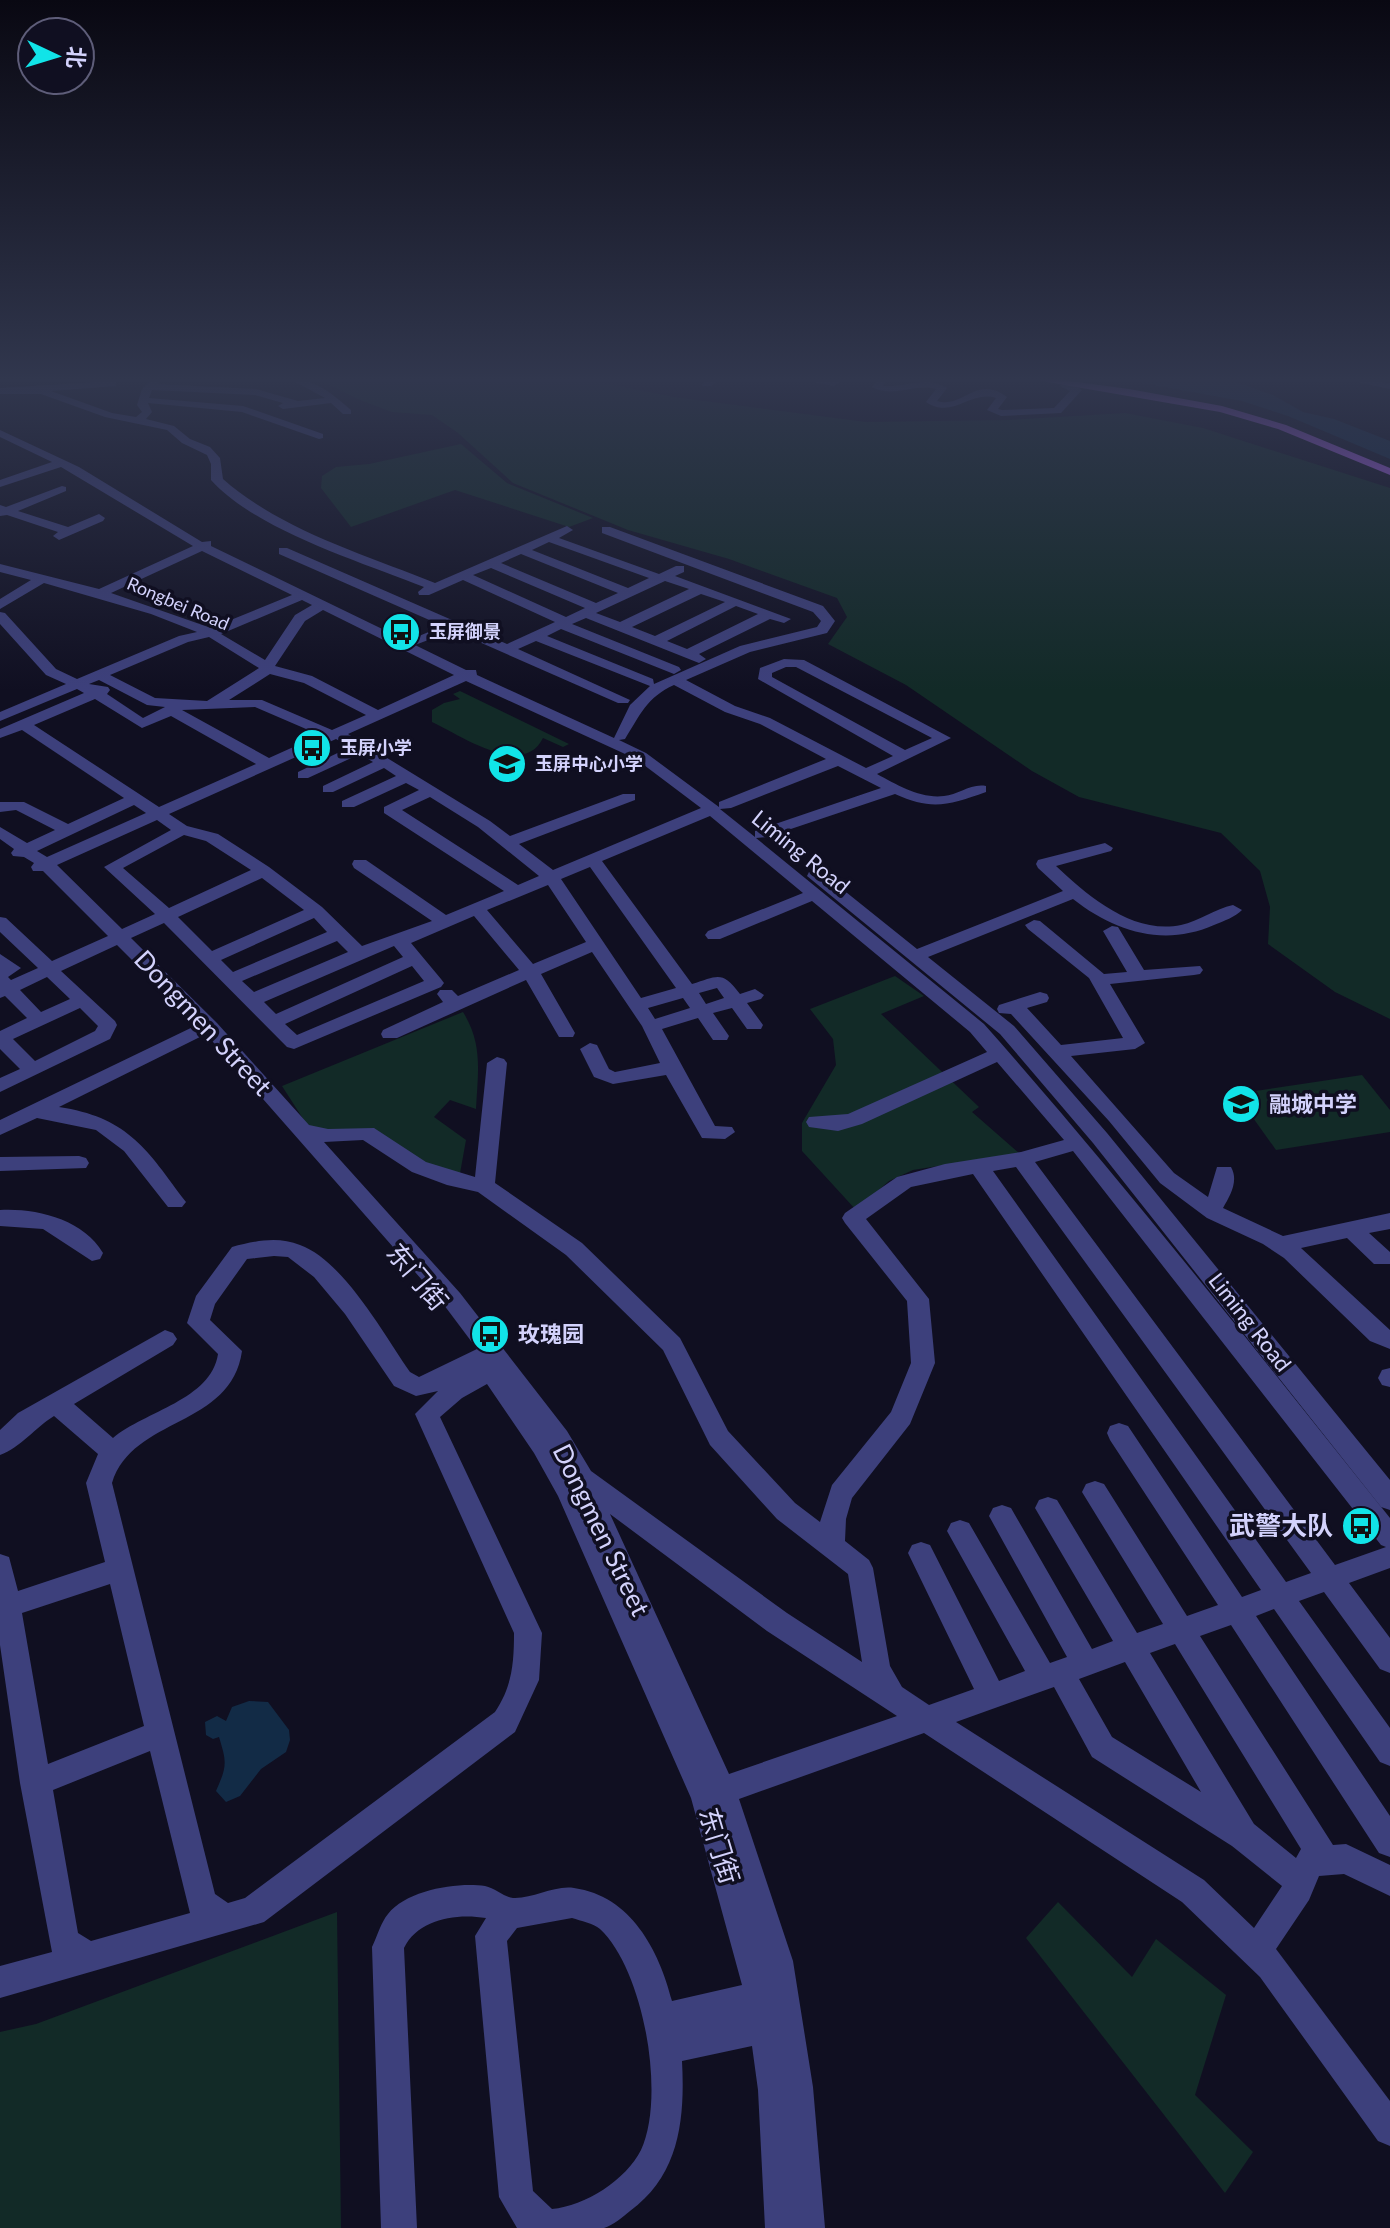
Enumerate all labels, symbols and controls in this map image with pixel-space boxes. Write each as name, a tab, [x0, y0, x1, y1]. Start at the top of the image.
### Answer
north arrow	[16, 16, 96, 96]
text: 北	[62, 46, 91, 69]
street label: Rongbei Road	[124, 572, 233, 634]
bus stop icon: 玉屏御景	[380, 611, 422, 653]
place label: 玉屏御景	[429, 620, 501, 642]
bus stop icon: 玉屏小学	[291, 727, 333, 769]
place label: 玉屏小学	[340, 736, 412, 758]
school or university icon: 玉屏中心小学	[486, 743, 528, 785]
place label: 玉屏中心小学	[535, 752, 643, 774]
street label: Liming Road	[747, 804, 856, 899]
street label: Dongmen Street	[128, 943, 280, 1102]
school or university icon: 融城中学	[1220, 1083, 1262, 1125]
place label: 融城中学	[1269, 1090, 1357, 1117]
street label: 东门街	[380, 1236, 455, 1317]
street label: Liming Road	[1203, 1267, 1297, 1377]
bus stop icon: 玫瑰园	[469, 1313, 511, 1355]
place label: 玫瑰园	[518, 1320, 584, 1347]
street label: Dongmen Street	[547, 1438, 658, 1621]
bus stop icon: 武警大队	[1340, 1505, 1382, 1547]
place label: 武警大队	[1229, 1509, 1333, 1541]
street label: 东门街	[693, 1804, 747, 1888]

